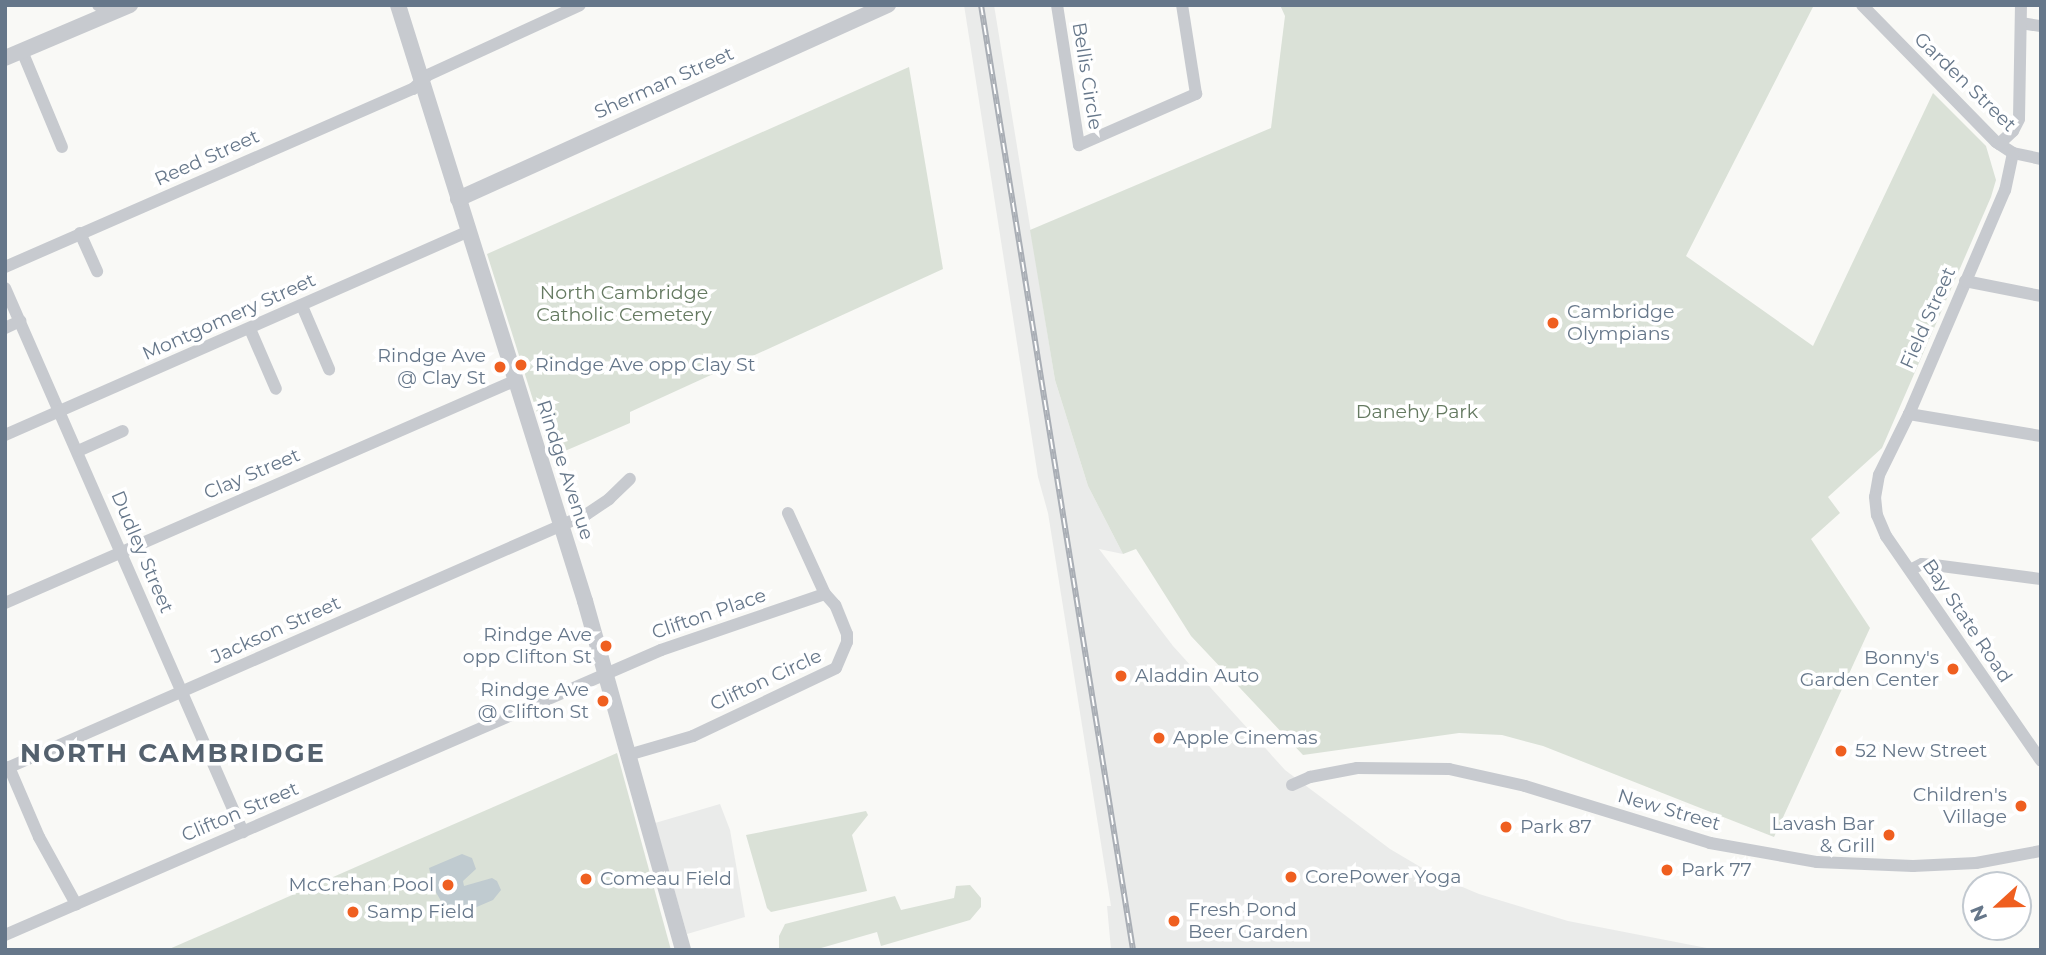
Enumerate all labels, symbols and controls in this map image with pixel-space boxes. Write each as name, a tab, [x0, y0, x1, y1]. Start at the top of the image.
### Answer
street label: Bellis Circle	[1067, 21, 1107, 131]
street label: Garden Street	[1909, 28, 2021, 136]
street label: Sherman Street	[591, 42, 737, 124]
street label: Reed Street	[151, 125, 263, 191]
street label: Field Street	[1895, 264, 1961, 372]
street label: Montgomery Street	[139, 269, 319, 365]
park label: North Cambridge Catholic Cemetery	[536, 282, 712, 326]
place label: Cambridge Olympians	[1567, 301, 1675, 345]
marker: Cambridge Olympians	[1545, 315, 1561, 331]
place label: Rindge Ave @ Clay St	[377, 345, 486, 389]
place label: Rindge Ave opp Clay St	[535, 354, 755, 376]
marker: Rindge Ave opp Clay St	[513, 357, 529, 373]
marker: Rindge Ave @ Clay St	[492, 359, 508, 375]
street label: Rindge Avenue	[532, 397, 598, 543]
park label: Danehy Park	[1356, 401, 1478, 423]
street label: Clay Street	[201, 444, 303, 504]
street label: Dudley Street	[106, 487, 178, 617]
street label: Bay State Road	[1917, 555, 2017, 687]
street label: Clifton Place	[649, 584, 769, 644]
street label: Jackson Street	[208, 591, 344, 669]
place label: Rindge Ave opp Clifton St	[463, 624, 592, 668]
marker: Rindge Ave opp Clifton St	[598, 638, 614, 654]
street label: Clifton Circle	[707, 644, 825, 716]
place label: Bonny's Garden Center	[1800, 647, 1939, 691]
marker: Bonny's Garden Center	[1945, 661, 1961, 677]
place label: Aladdin Auto	[1135, 665, 1259, 687]
marker: Aladdin Auto	[1113, 668, 1129, 684]
place label: Rindge Ave @ Clifton St	[478, 679, 589, 723]
marker: Rindge Ave @ Clifton St	[595, 693, 611, 709]
place label: Apple Cinemas	[1173, 727, 1317, 749]
marker: Apple Cinemas	[1151, 730, 1167, 746]
district label: NORTH CAMBRIDGE	[22, 738, 324, 770]
place label: 52 New Street	[1855, 740, 1987, 762]
marker: 52 New Street	[1833, 743, 1849, 759]
street label: Clifton Street	[178, 777, 302, 847]
street label: New Street	[1615, 784, 1723, 836]
place label: Children's Village	[1913, 784, 2007, 828]
marker: Children's Village	[2013, 798, 2029, 814]
place label: Lavash Bar & Grill	[1771, 813, 1875, 857]
place label: Park 87	[1520, 816, 1592, 838]
marker: Park 87	[1498, 819, 1514, 835]
marker: Lavash Bar & Grill	[1881, 827, 1897, 843]
place label: Park 77	[1681, 859, 1752, 881]
marker: Park 77	[1659, 862, 1675, 878]
place label: CorePower Yoga	[1305, 866, 1461, 888]
place label: Comeau Field	[600, 868, 732, 890]
marker: CorePower Yoga	[1283, 869, 1299, 885]
marker: Comeau Field	[578, 871, 594, 887]
north arrow	[1962, 871, 2032, 941]
place label: McCrehan Pool	[289, 874, 434, 896]
marker: McCrehan Pool	[440, 877, 456, 893]
place label: Fresh Pond Beer Garden	[1188, 899, 1308, 943]
place label: Samp Field	[367, 901, 475, 923]
text: N	[1965, 902, 1992, 925]
marker: Samp Field	[345, 904, 361, 920]
marker: Fresh Pond Beer Garden	[1166, 913, 1182, 929]

